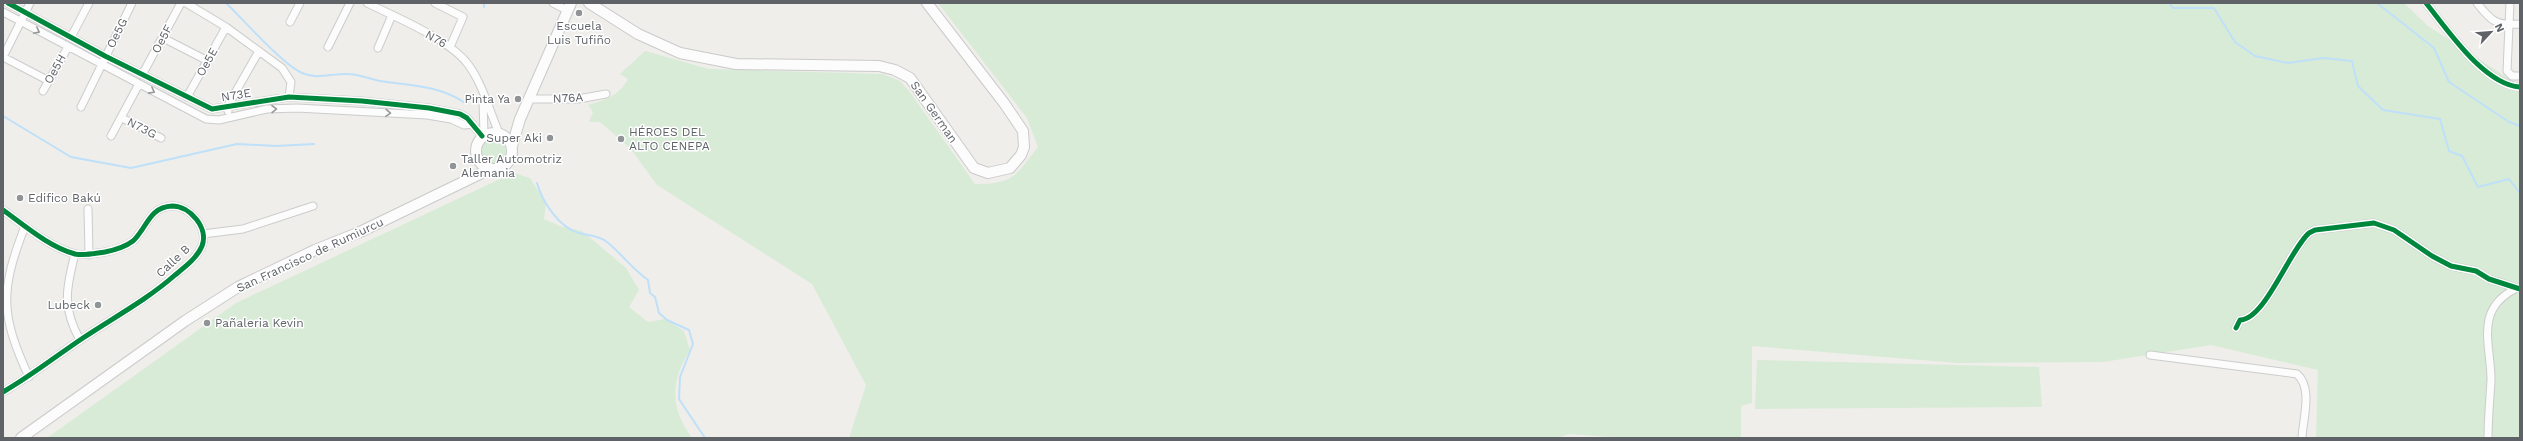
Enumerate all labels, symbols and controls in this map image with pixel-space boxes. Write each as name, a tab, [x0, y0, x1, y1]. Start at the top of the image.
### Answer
marker: Escuela Luis Tufiño	[574, 8, 584, 18]
north arrow	[2471, 12, 2511, 52]
street label: Oe5G	[104, 16, 130, 50]
place label: Escuela Luis Tufiño	[547, 19, 611, 47]
text: N	[2492, 21, 2507, 34]
street label: Oe5F	[149, 22, 175, 56]
one-way arrow	[33, 26, 40, 34]
street label: N76	[423, 27, 449, 51]
street label: Oe5E	[193, 45, 221, 79]
street label: Oe5H	[41, 52, 69, 86]
street label: San German	[908, 78, 960, 146]
one-way arrow	[148, 86, 155, 94]
street label: N73E	[220, 86, 252, 104]
street label: N76A	[552, 90, 584, 106]
place label: Pinta Ya	[464, 92, 510, 106]
marker: Pinta Ya	[513, 94, 523, 104]
one-way arrow	[271, 104, 277, 113]
one-way arrow	[385, 109, 391, 118]
street label: N73G	[125, 115, 159, 141]
place label: HÉROES DEL ALTO CENEPA	[629, 125, 710, 153]
place label: Super Aki	[486, 131, 542, 145]
marker: Super Aki	[545, 133, 555, 143]
marker: HÉROES DEL ALTO CENEPA	[616, 134, 626, 144]
place label: Taller Automotriz Alemania	[461, 152, 562, 180]
marker: Taller Automotriz Alemania	[448, 161, 458, 171]
place label: Edifico Bakú	[28, 191, 101, 205]
marker: Edifico Bakú	[15, 193, 25, 203]
street label: San Francisco de Rumiurcu	[234, 215, 386, 295]
street label: Calle B	[153, 242, 193, 280]
place label: Lubeck	[48, 298, 90, 312]
marker: Lubeck	[93, 300, 103, 310]
place label: Pañaleria Kevin	[215, 316, 304, 330]
marker: Pañaleria Kevin	[202, 318, 212, 328]

